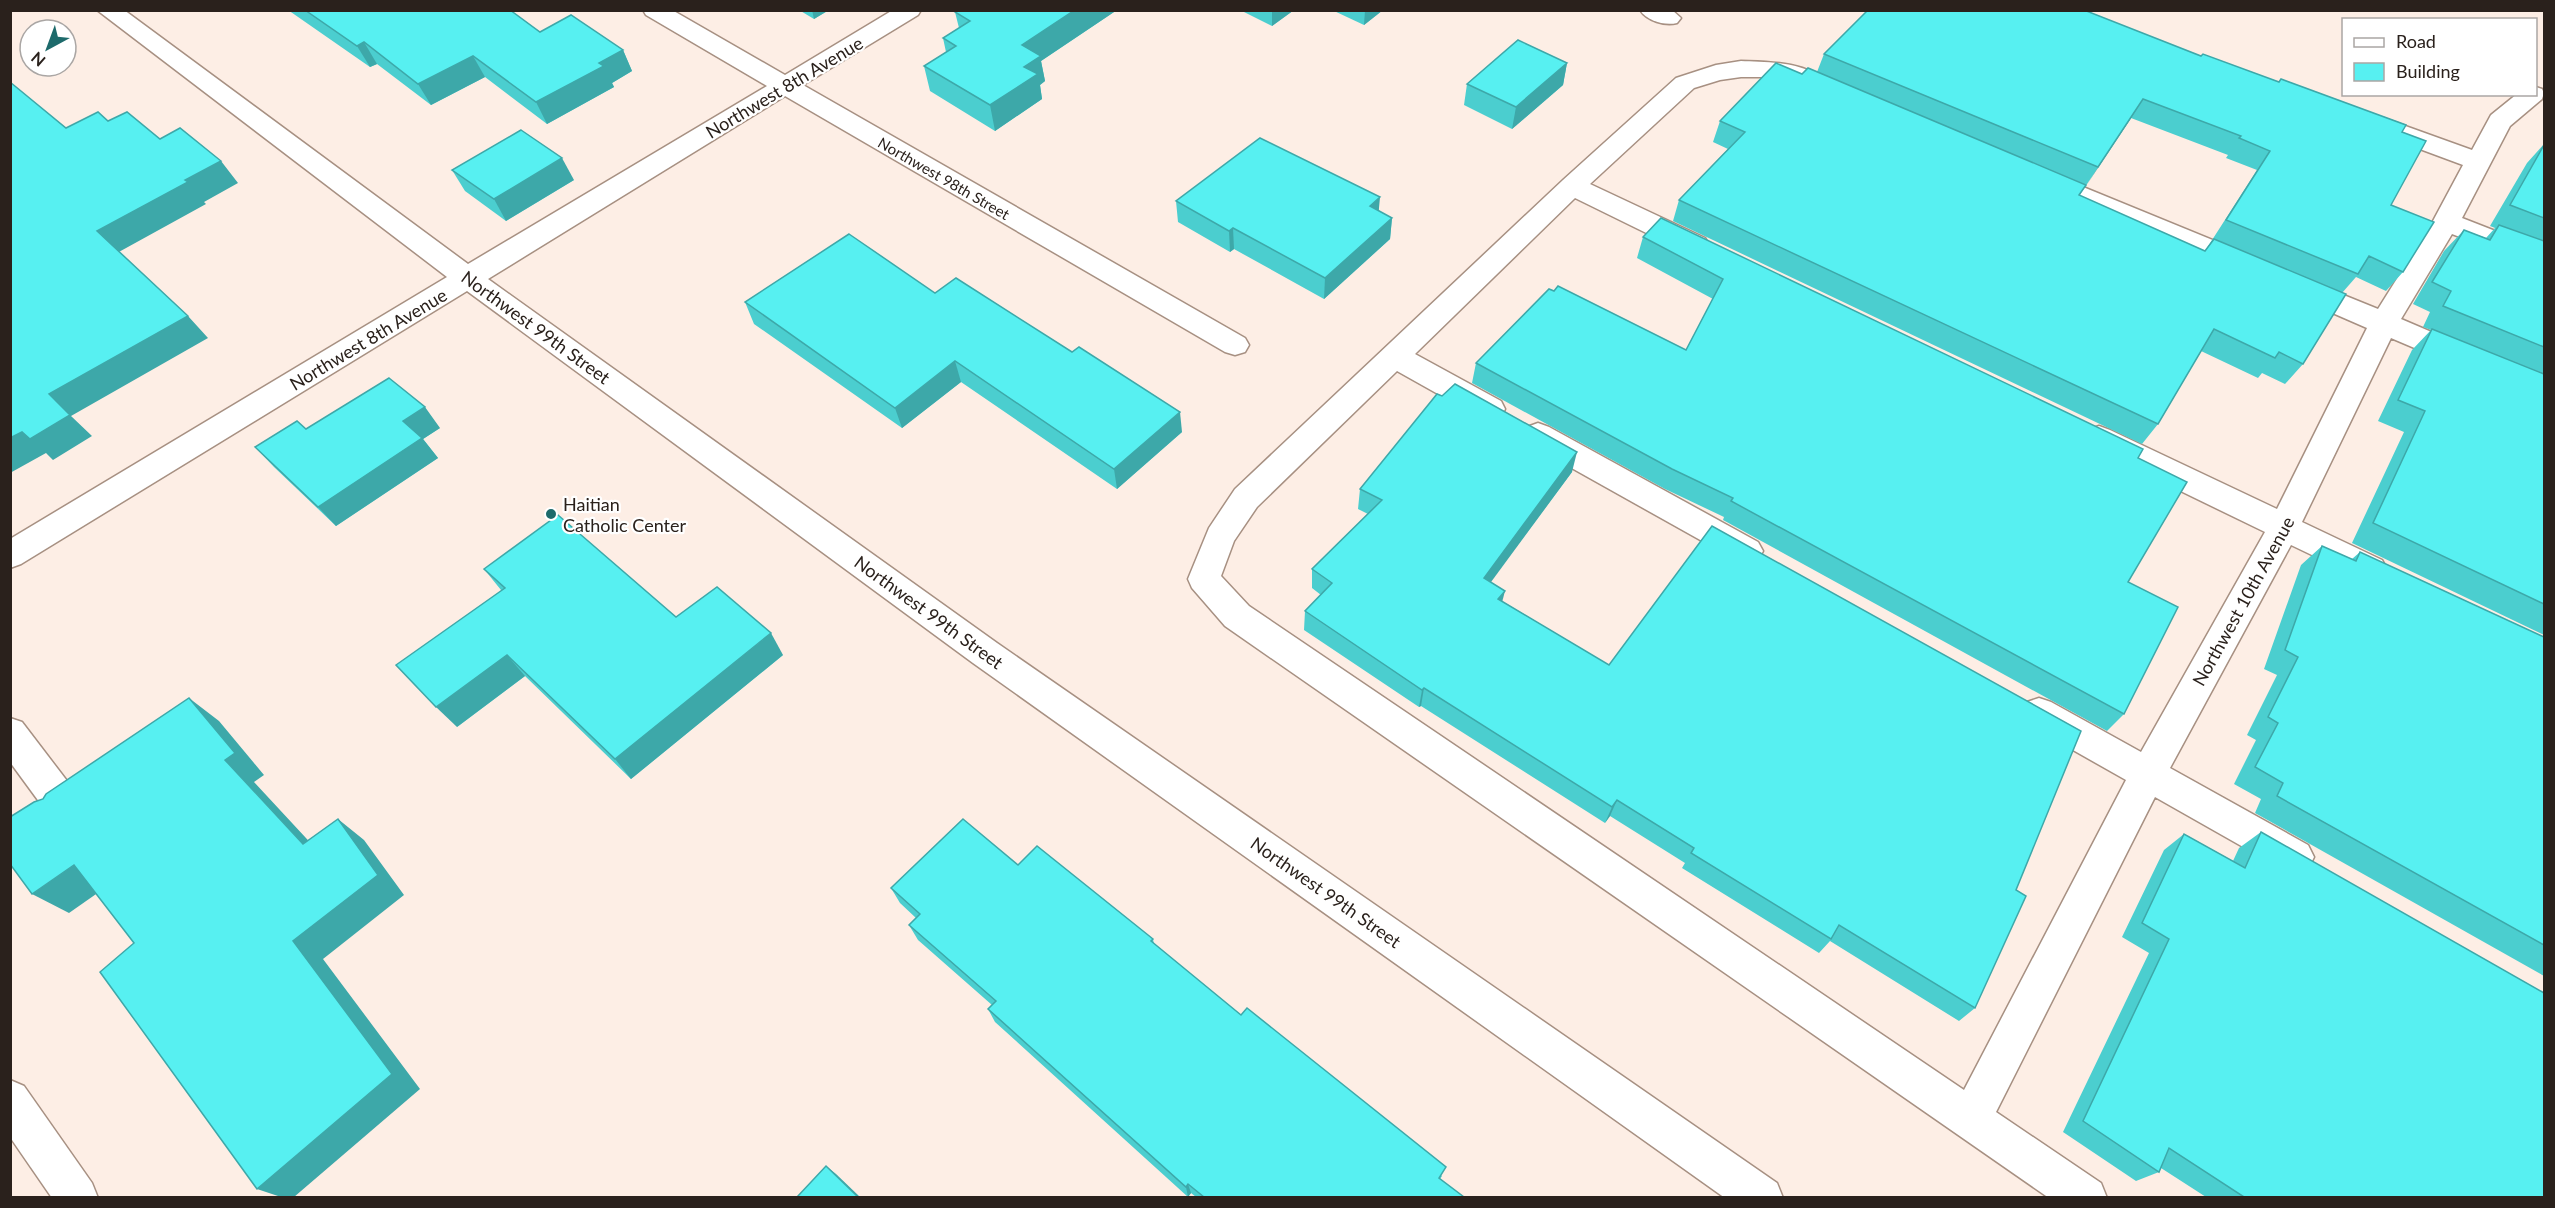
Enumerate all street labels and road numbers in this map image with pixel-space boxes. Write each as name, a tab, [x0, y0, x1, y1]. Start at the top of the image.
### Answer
street label: Northwest 8th Avenue	[701, 31, 867, 143]
street label: Northwest 98th Street	[875, 133, 1013, 223]
street label: Northwest 99th Street	[457, 266, 615, 389]
street label: Northwest 8th Avenue	[285, 283, 451, 395]
street label: Northwest 10th Avenue	[2187, 513, 2299, 689]
street label: Northwest 99th Street	[850, 551, 1008, 674]
street label: Northwest 99th Street	[1247, 832, 1406, 952]

